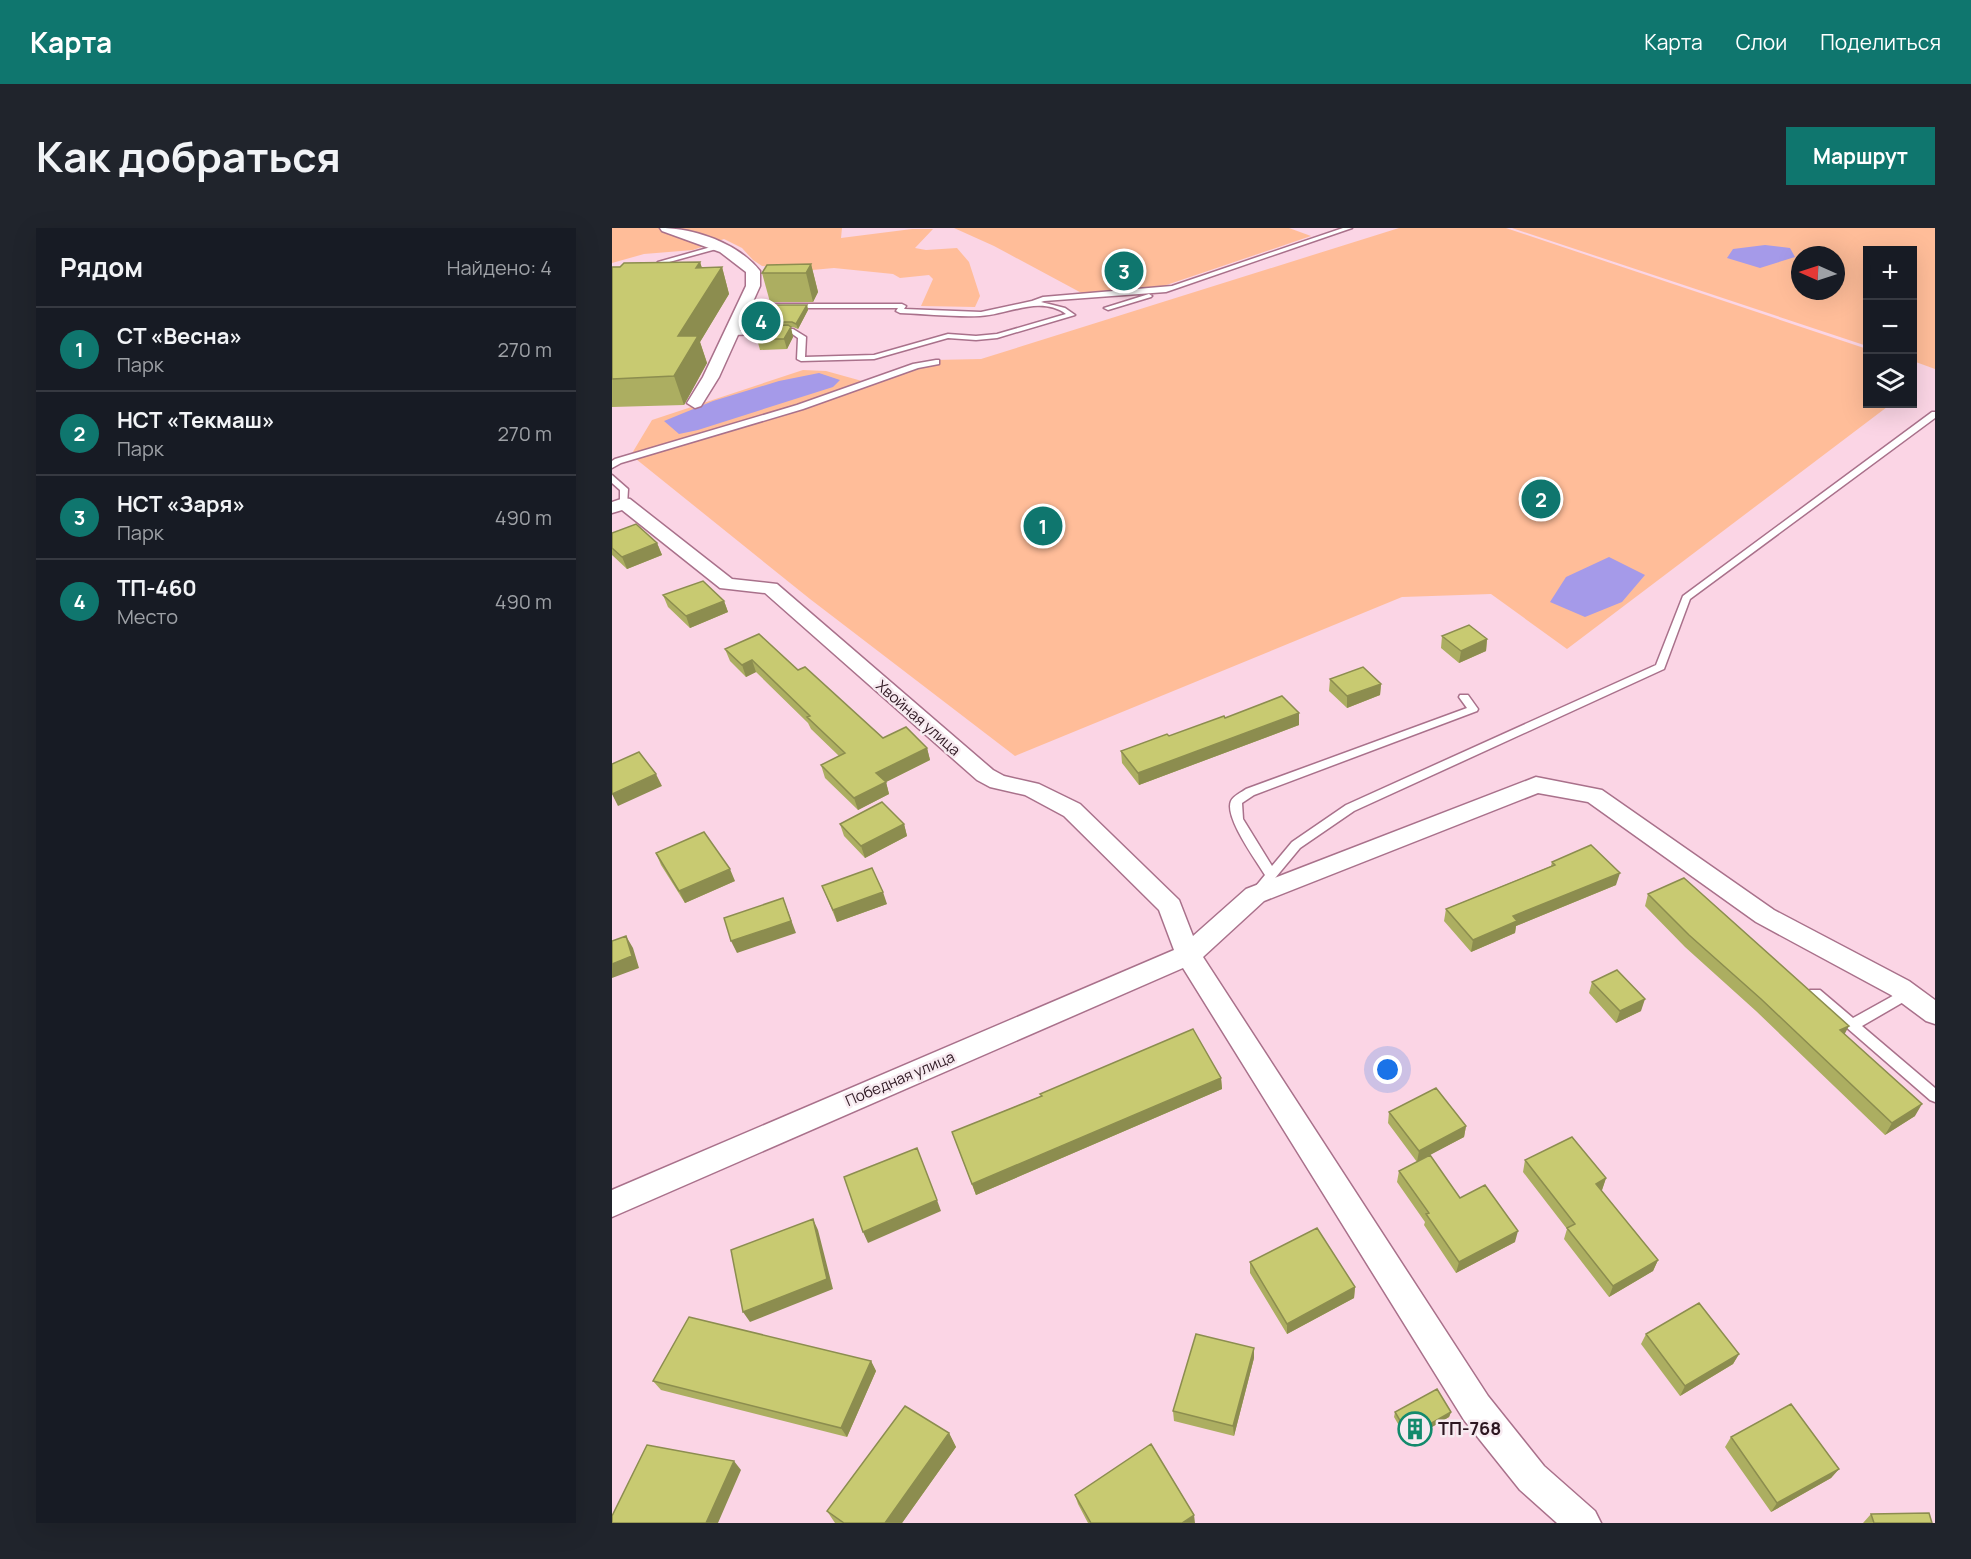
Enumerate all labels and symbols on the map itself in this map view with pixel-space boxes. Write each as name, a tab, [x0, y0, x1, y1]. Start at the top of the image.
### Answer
north arrow	[1791, 246, 1845, 300]
pin: 3	[1104, 248, 1144, 294]
pin: 4	[742, 298, 780, 344]
pin: 2	[1522, 476, 1560, 522]
pin: 1	[1024, 504, 1062, 548]
street label: Хвойная улица	[872, 675, 965, 760]
street label: Победная улица	[842, 1046, 958, 1111]
your location	[1373, 1055, 1402, 1084]
building icon: ТП-768	[1397, 1411, 1433, 1447]
place label: ТП-768	[1438, 1416, 1501, 1440]

